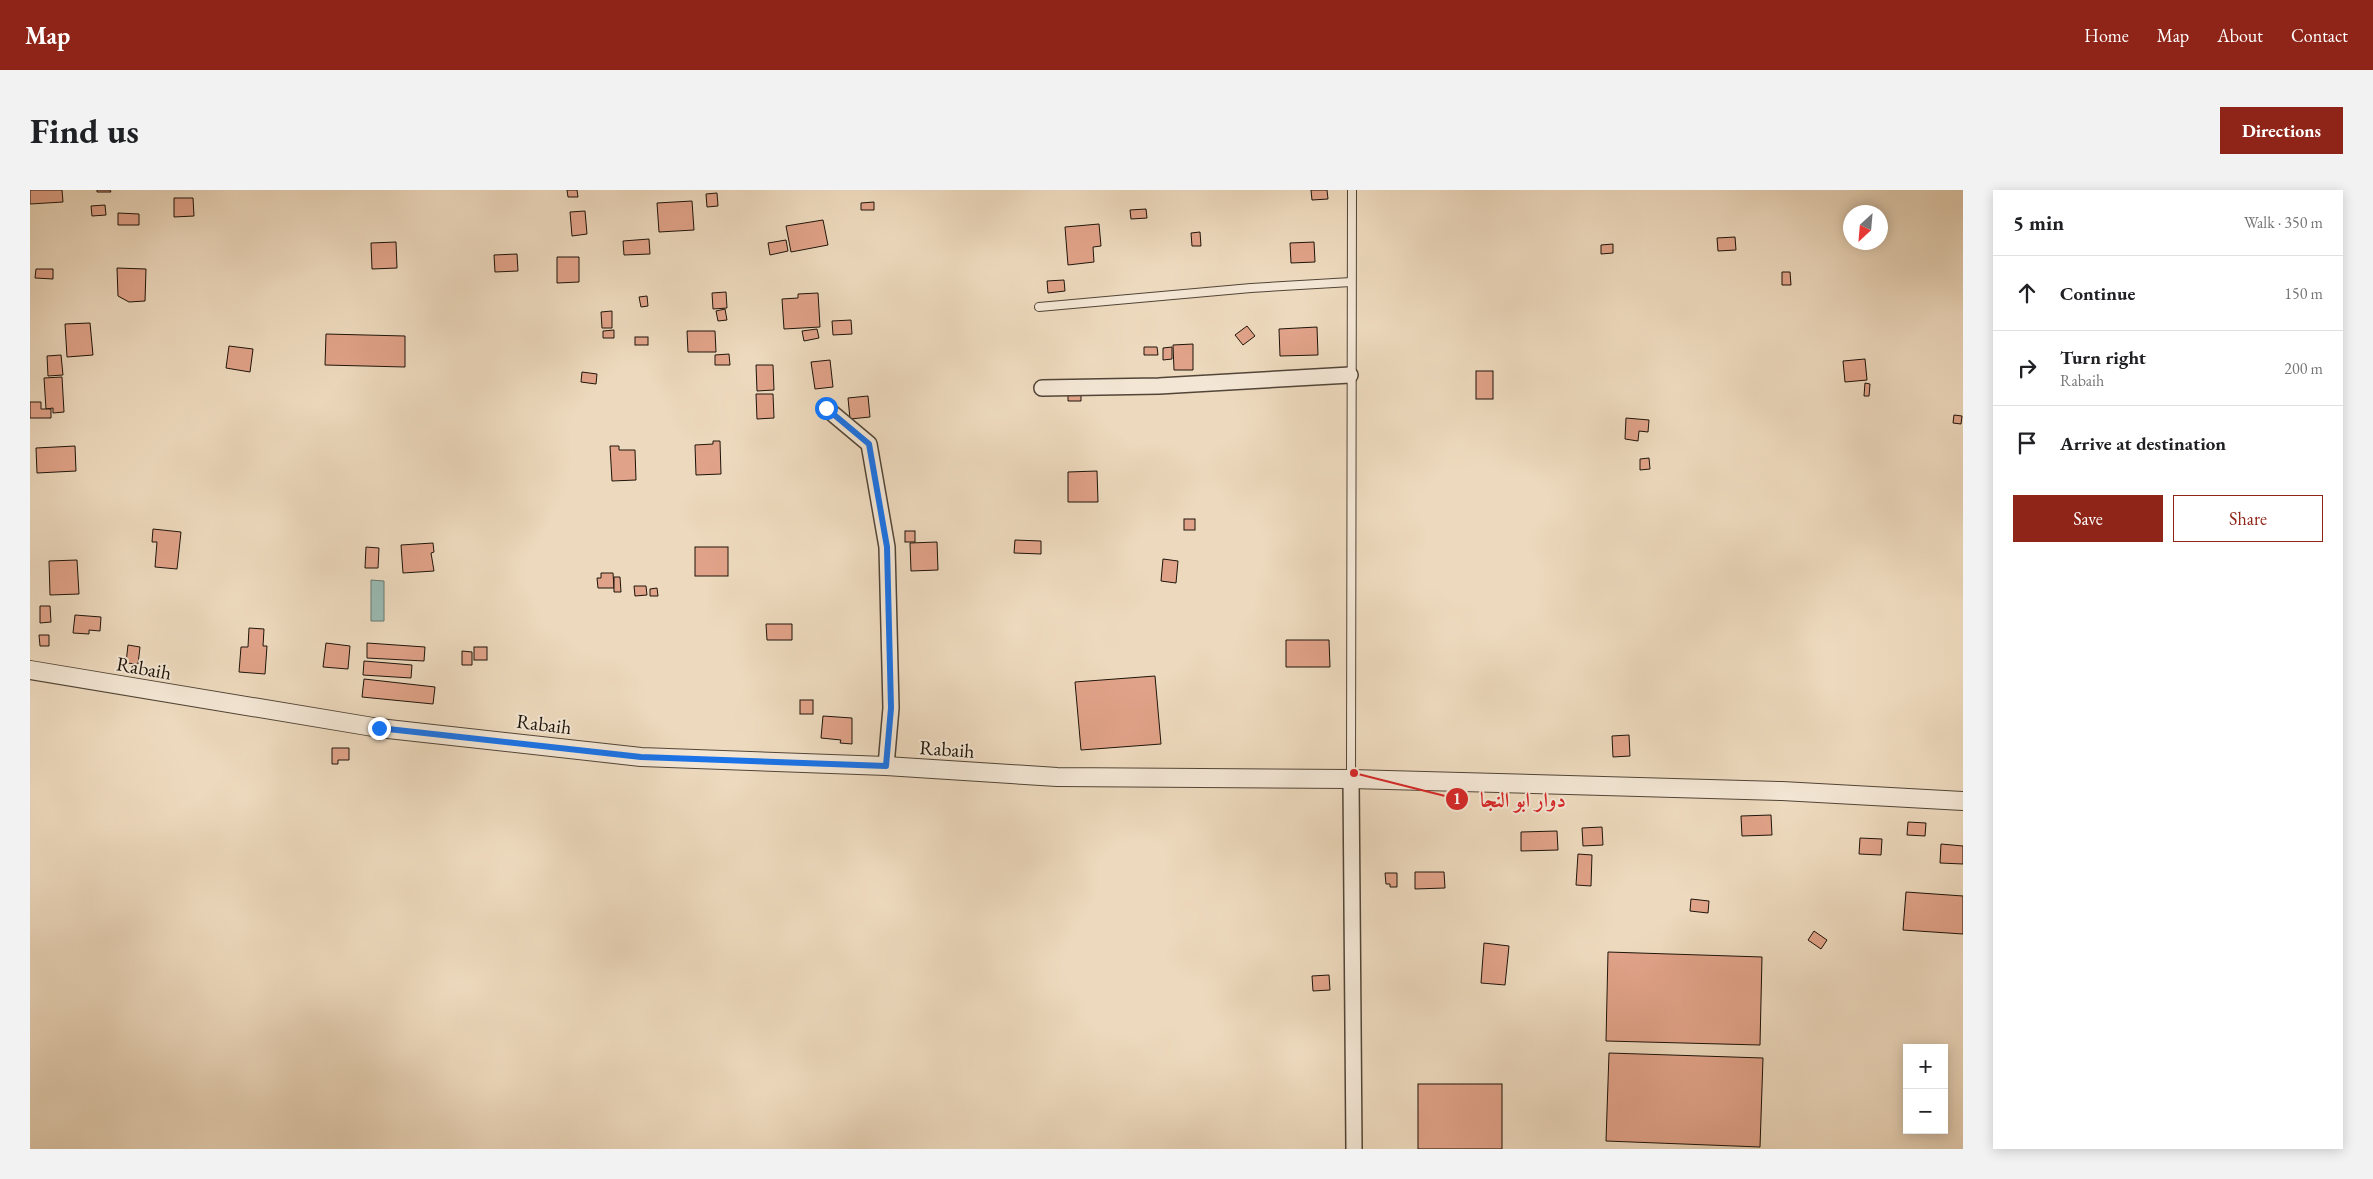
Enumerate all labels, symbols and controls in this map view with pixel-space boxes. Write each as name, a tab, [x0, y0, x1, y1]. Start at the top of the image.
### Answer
text: Map	[25, 20, 70, 51]
text: Home	[2084, 24, 2129, 47]
text: Map	[2157, 24, 2189, 47]
text: About	[2217, 24, 2263, 47]
text: Contact	[2291, 24, 2348, 47]
button: Directions	[2220, 107, 2343, 154]
text: Find us	[30, 108, 139, 153]
north arrow	[1843, 205, 1888, 250]
text: 5 min	[2013, 209, 2064, 236]
text: Walk · 350 m	[2244, 212, 2323, 233]
icon: ahead	[2013, 279, 2041, 307]
text: Continue	[2060, 281, 2135, 306]
text: 150 m	[2284, 283, 2323, 304]
text: Turn right	[2060, 345, 2146, 370]
icon: right	[2013, 354, 2041, 382]
text: 200 m	[2284, 358, 2323, 379]
text: Rabaih	[2060, 370, 2104, 391]
route start	[815, 397, 838, 420]
icon: arrive	[2013, 429, 2041, 457]
text: Arrive at destination	[2060, 431, 2226, 456]
button: Save	[2013, 495, 2163, 542]
button: Share	[2173, 495, 2323, 542]
street label: Rabaih	[114, 650, 174, 686]
street label: Rabaih	[515, 708, 573, 740]
route end	[368, 717, 391, 740]
street label: Rabaih	[918, 734, 976, 764]
callout: دوار ابو النجا	[1445, 781, 1576, 817]
text: دوار ابو النجا	[1480, 786, 1566, 813]
text: 1	[1453, 789, 1461, 808]
map controls	[1903, 1044, 1948, 1134]
button: +	[1903, 1044, 1948, 1089]
button: −	[1903, 1089, 1948, 1134]

